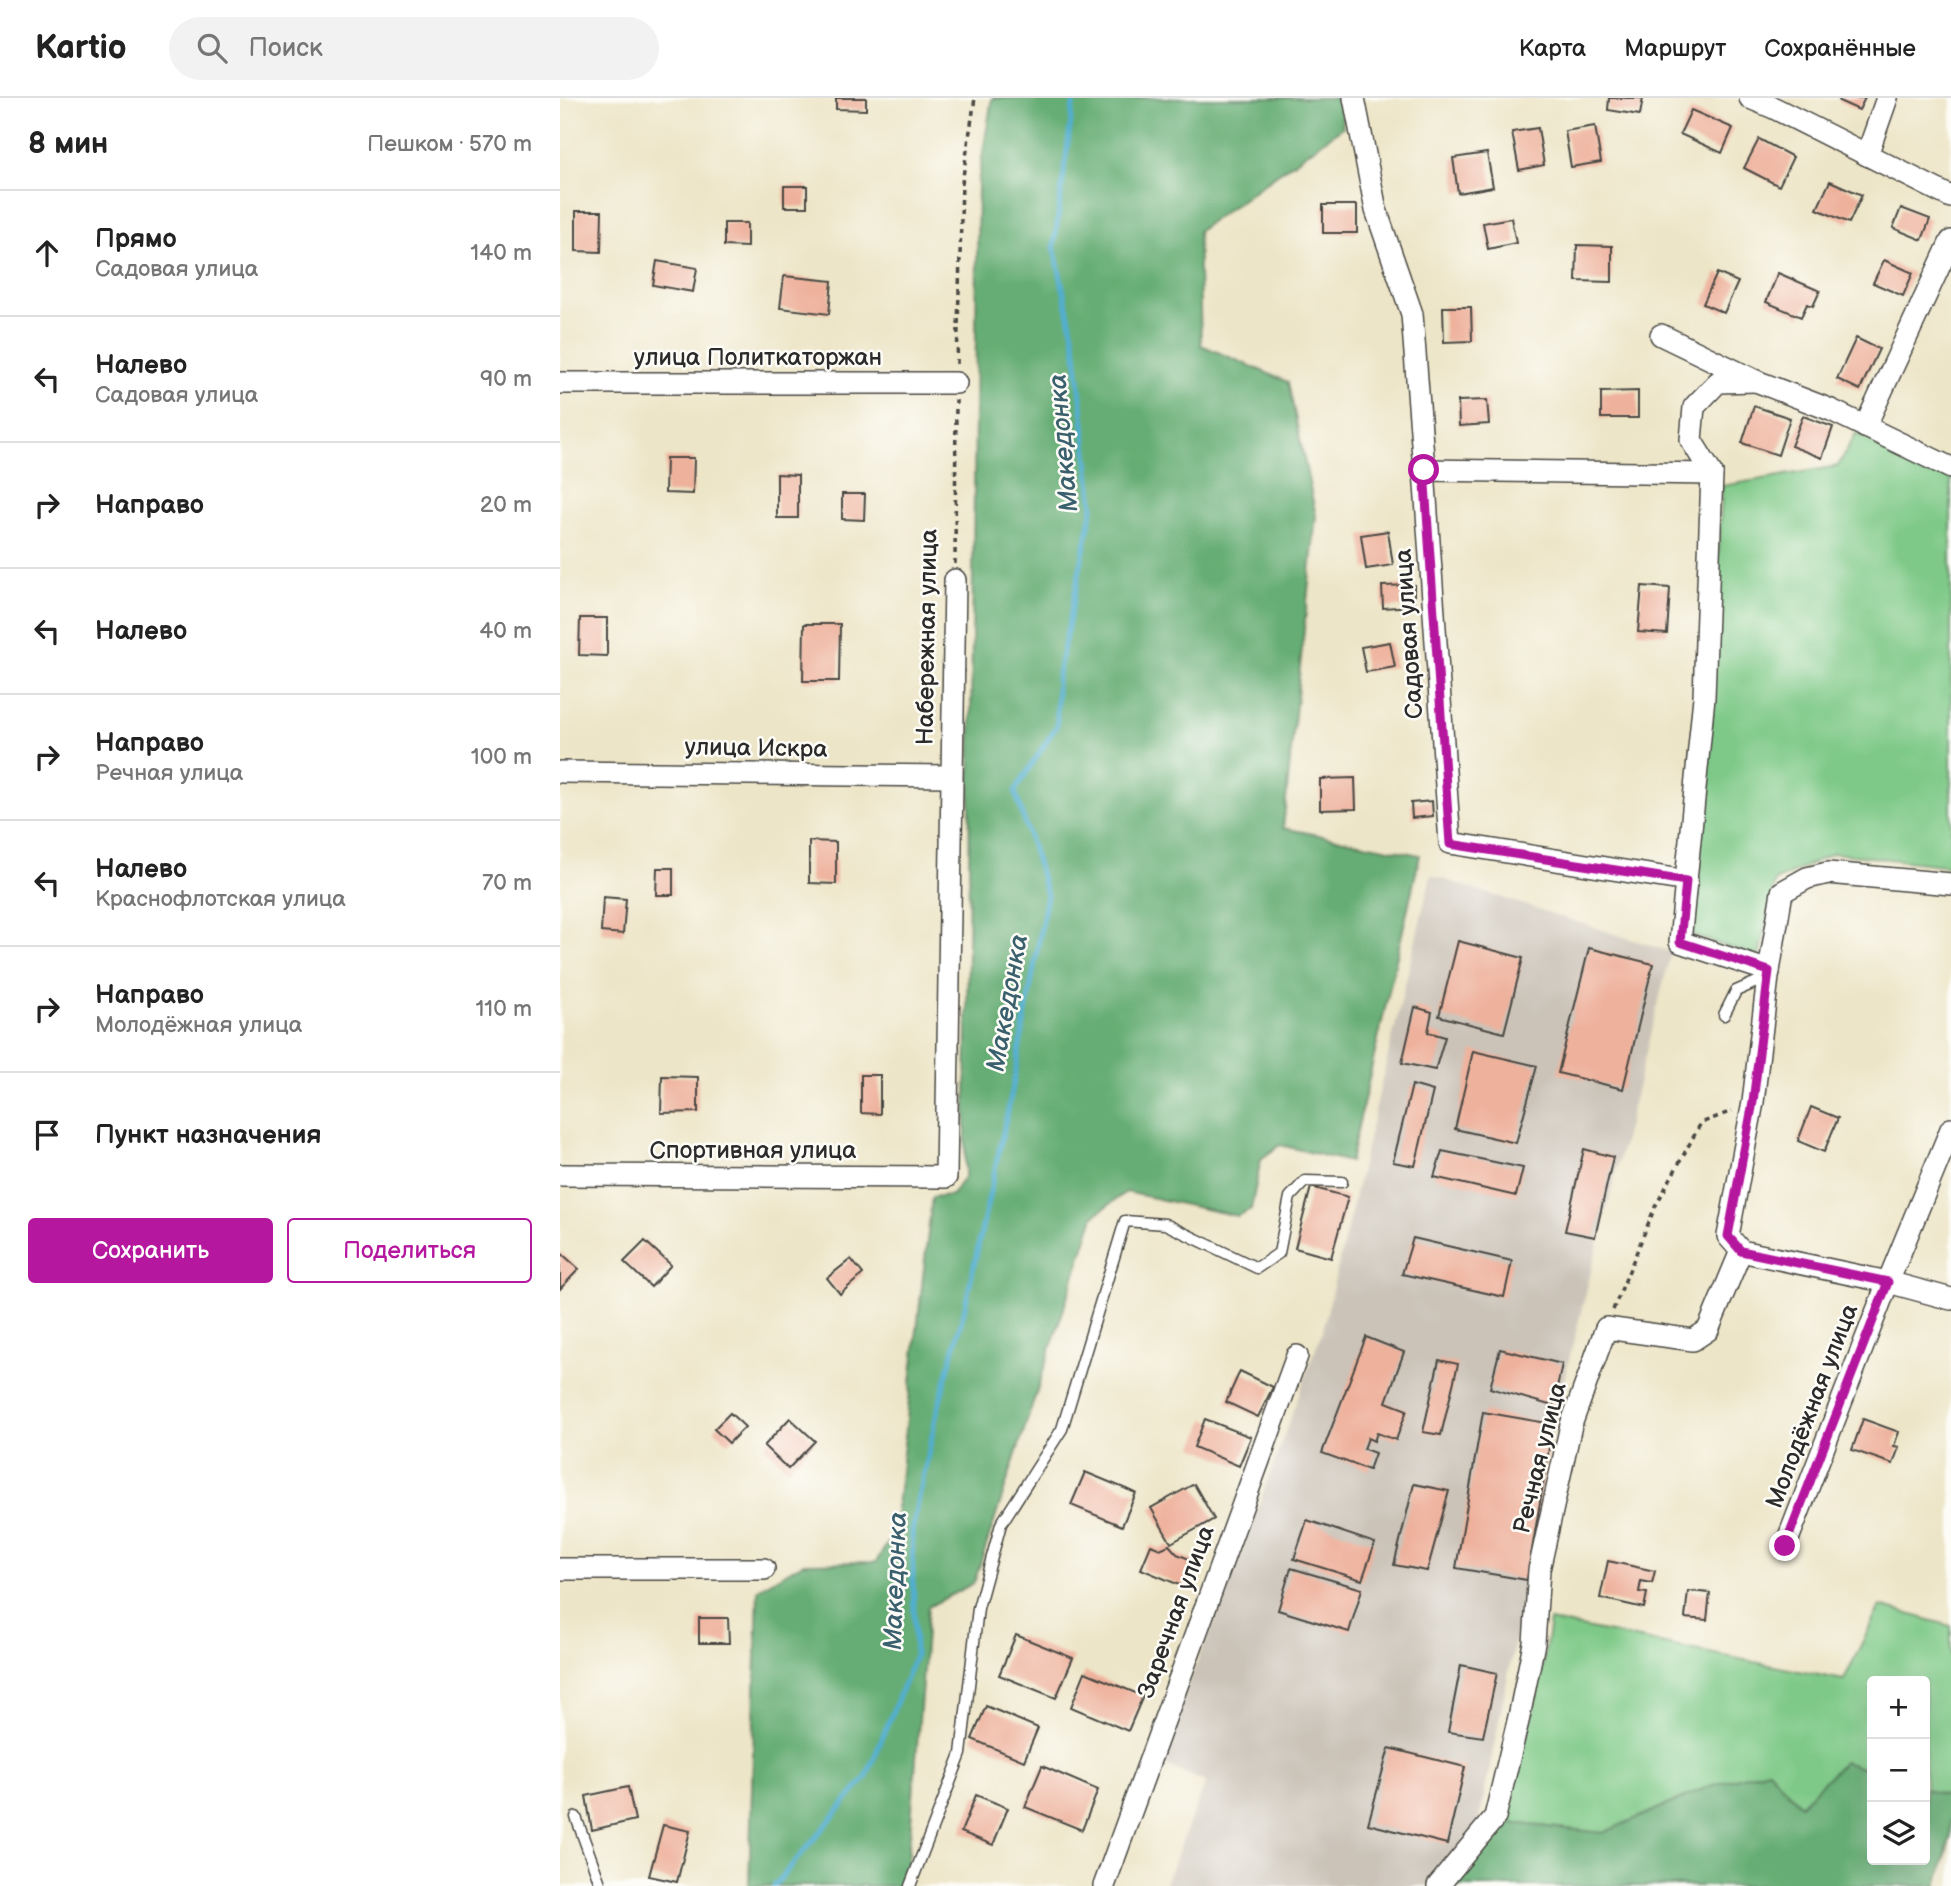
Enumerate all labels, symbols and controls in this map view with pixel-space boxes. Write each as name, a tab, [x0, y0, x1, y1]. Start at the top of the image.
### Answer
search box	[169, 17, 659, 80]
text: Kartio	[35, 28, 127, 68]
icon: search	[193, 29, 231, 67]
text: Поиск	[249, 33, 323, 64]
text: Карта	[1519, 34, 1586, 63]
text: Маршрут	[1624, 34, 1726, 63]
text: Сохранённые	[1764, 34, 1916, 63]
text: 8 мин	[28, 126, 108, 162]
text: Пешком · 570 m	[367, 130, 532, 158]
text: Прямо	[95, 224, 177, 255]
icon: ahead	[28, 234, 66, 272]
text: 140 m	[470, 239, 532, 267]
text: Садовая улица	[95, 255, 258, 283]
street label: улица Политкаторжан	[634, 343, 882, 372]
text: Налево	[95, 350, 187, 381]
icon: left	[28, 360, 66, 398]
text: 90 m	[480, 365, 532, 393]
water label: Македонка	[1043, 373, 1085, 513]
text: Садовая улица	[95, 381, 258, 409]
route start	[1408, 454, 1439, 485]
icon: right	[28, 486, 66, 524]
text: Направо	[95, 490, 204, 521]
text: 20 m	[480, 491, 532, 519]
street label: Набережная улица	[911, 529, 943, 745]
street label: Садовая улица	[1389, 548, 1429, 720]
icon: left	[28, 612, 66, 650]
text: Налево	[95, 616, 187, 647]
text: 40 m	[479, 617, 532, 645]
text: Направо	[95, 728, 204, 759]
street label: улица Искра	[684, 732, 828, 764]
icon: right	[28, 738, 66, 776]
text: 100 m	[471, 743, 532, 771]
text: Речная улица	[95, 759, 243, 787]
text: Налево	[95, 854, 187, 885]
icon: left	[28, 864, 66, 902]
text: 70 m	[482, 869, 532, 897]
text: Краснофлотская улица	[95, 885, 346, 913]
water label: Македонка	[981, 932, 1035, 1074]
text: Направо	[95, 980, 204, 1011]
icon: right	[28, 990, 66, 1028]
text: 110 m	[475, 995, 532, 1023]
text: Молодёжная улица	[95, 1011, 302, 1039]
icon: arrive	[28, 1116, 66, 1154]
text: Пункт назначения	[95, 1120, 321, 1151]
street label: Спортивная улица	[650, 1136, 856, 1165]
button: Сохранить	[28, 1218, 273, 1283]
button: Поделиться	[287, 1218, 532, 1283]
street label: Молодёжная улица	[1760, 1300, 1864, 1512]
street label: Речная улица	[1507, 1379, 1573, 1537]
water label: Македонка	[878, 1511, 914, 1651]
street label: Заречная улица	[1131, 1522, 1221, 1702]
route end	[1769, 1530, 1800, 1561]
map controls	[1867, 1676, 1930, 1865]
button: +	[1867, 1676, 1930, 1739]
button: −	[1867, 1739, 1930, 1802]
button: layers	[1867, 1802, 1930, 1865]

